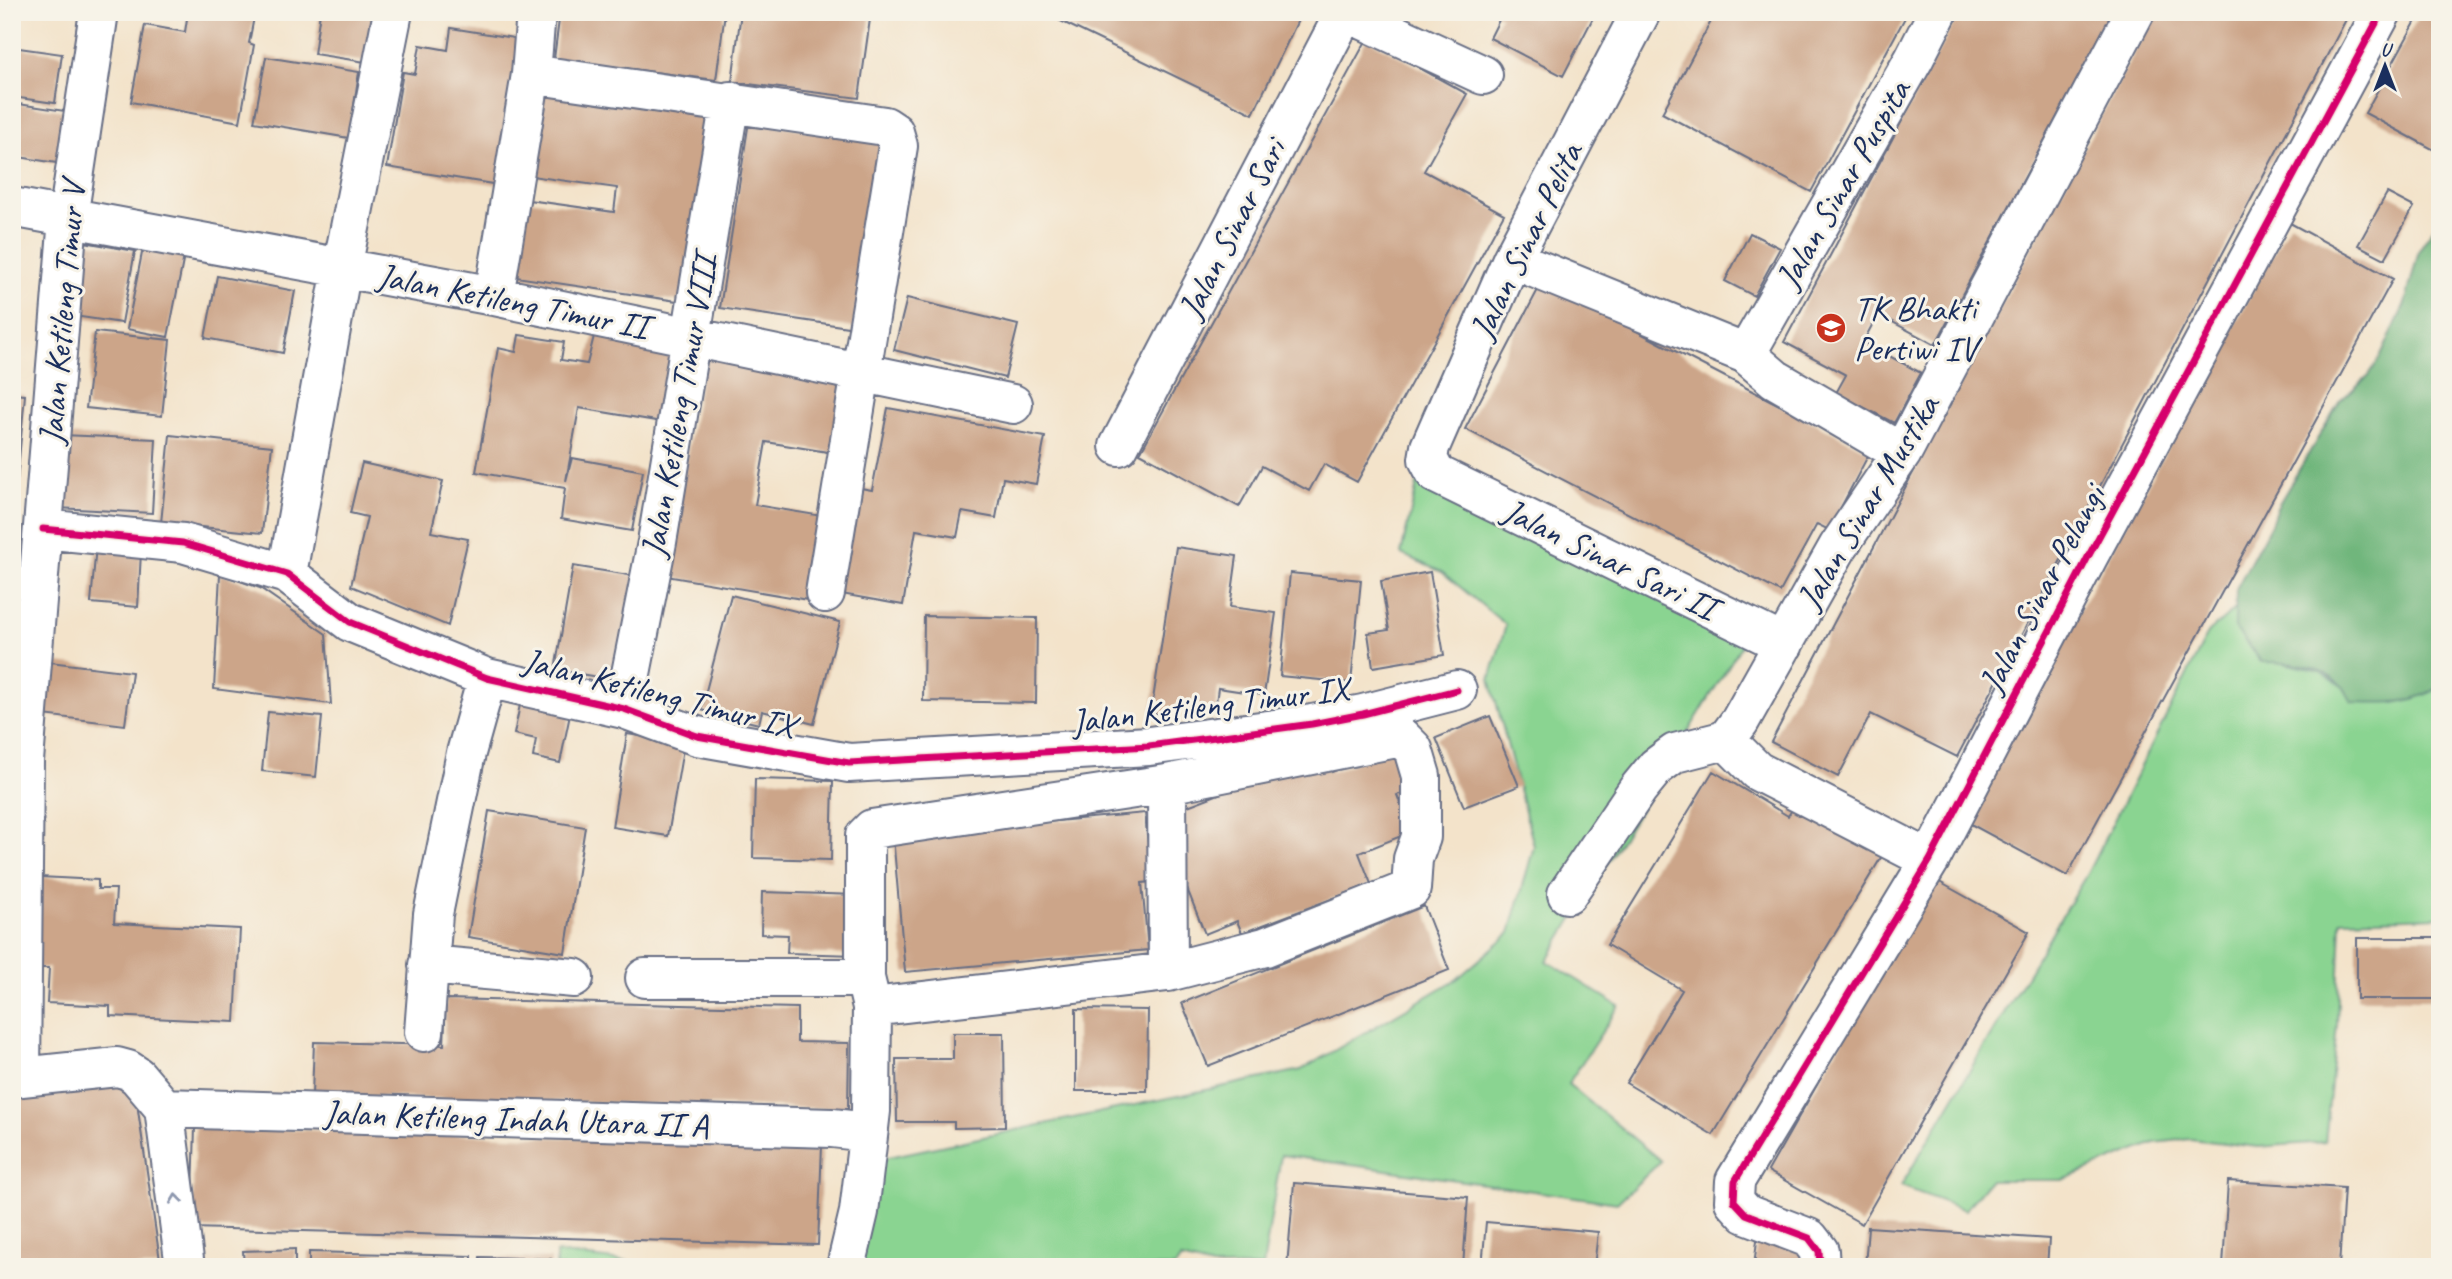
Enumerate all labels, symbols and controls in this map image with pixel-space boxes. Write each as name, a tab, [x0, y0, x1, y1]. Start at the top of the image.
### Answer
north arrow	[2350, 32, 2420, 102]
text: U	[2380, 38, 2393, 62]
street label: Jalan Sinar Puspita	[1764, 69, 1922, 298]
street label: Jalan Sinar Sari	[1167, 128, 1298, 328]
street label: Jalan Sinar Pelita	[1458, 133, 1594, 348]
street label: Jalan Ketileng Timur V	[28, 173, 96, 448]
street label: Jalan Ketileng Timur VIII	[630, 245, 729, 562]
street label: Jalan Ketileng Timur II	[372, 252, 659, 351]
place label: TK Bhakti Pertiwi IV	[1854, 286, 1984, 371]
school or university icon: TK Bhakti Pertiwi IV	[1814, 311, 1848, 345]
street label: Jalan Sinar Mustika	[1785, 384, 1951, 619]
street label: Jalan Sinar Pelangi	[1968, 474, 2118, 702]
street label: Jalan Sinar Sari II	[1494, 487, 1730, 633]
street label: Jalan Ketileng Timur IX	[517, 637, 805, 750]
street label: Jalan Ketileng Timur IX	[1067, 665, 1357, 745]
street label: Jalan Ketileng Indah Utara II A	[321, 1090, 710, 1148]
one-way arrow	[169, 1193, 184, 1205]

